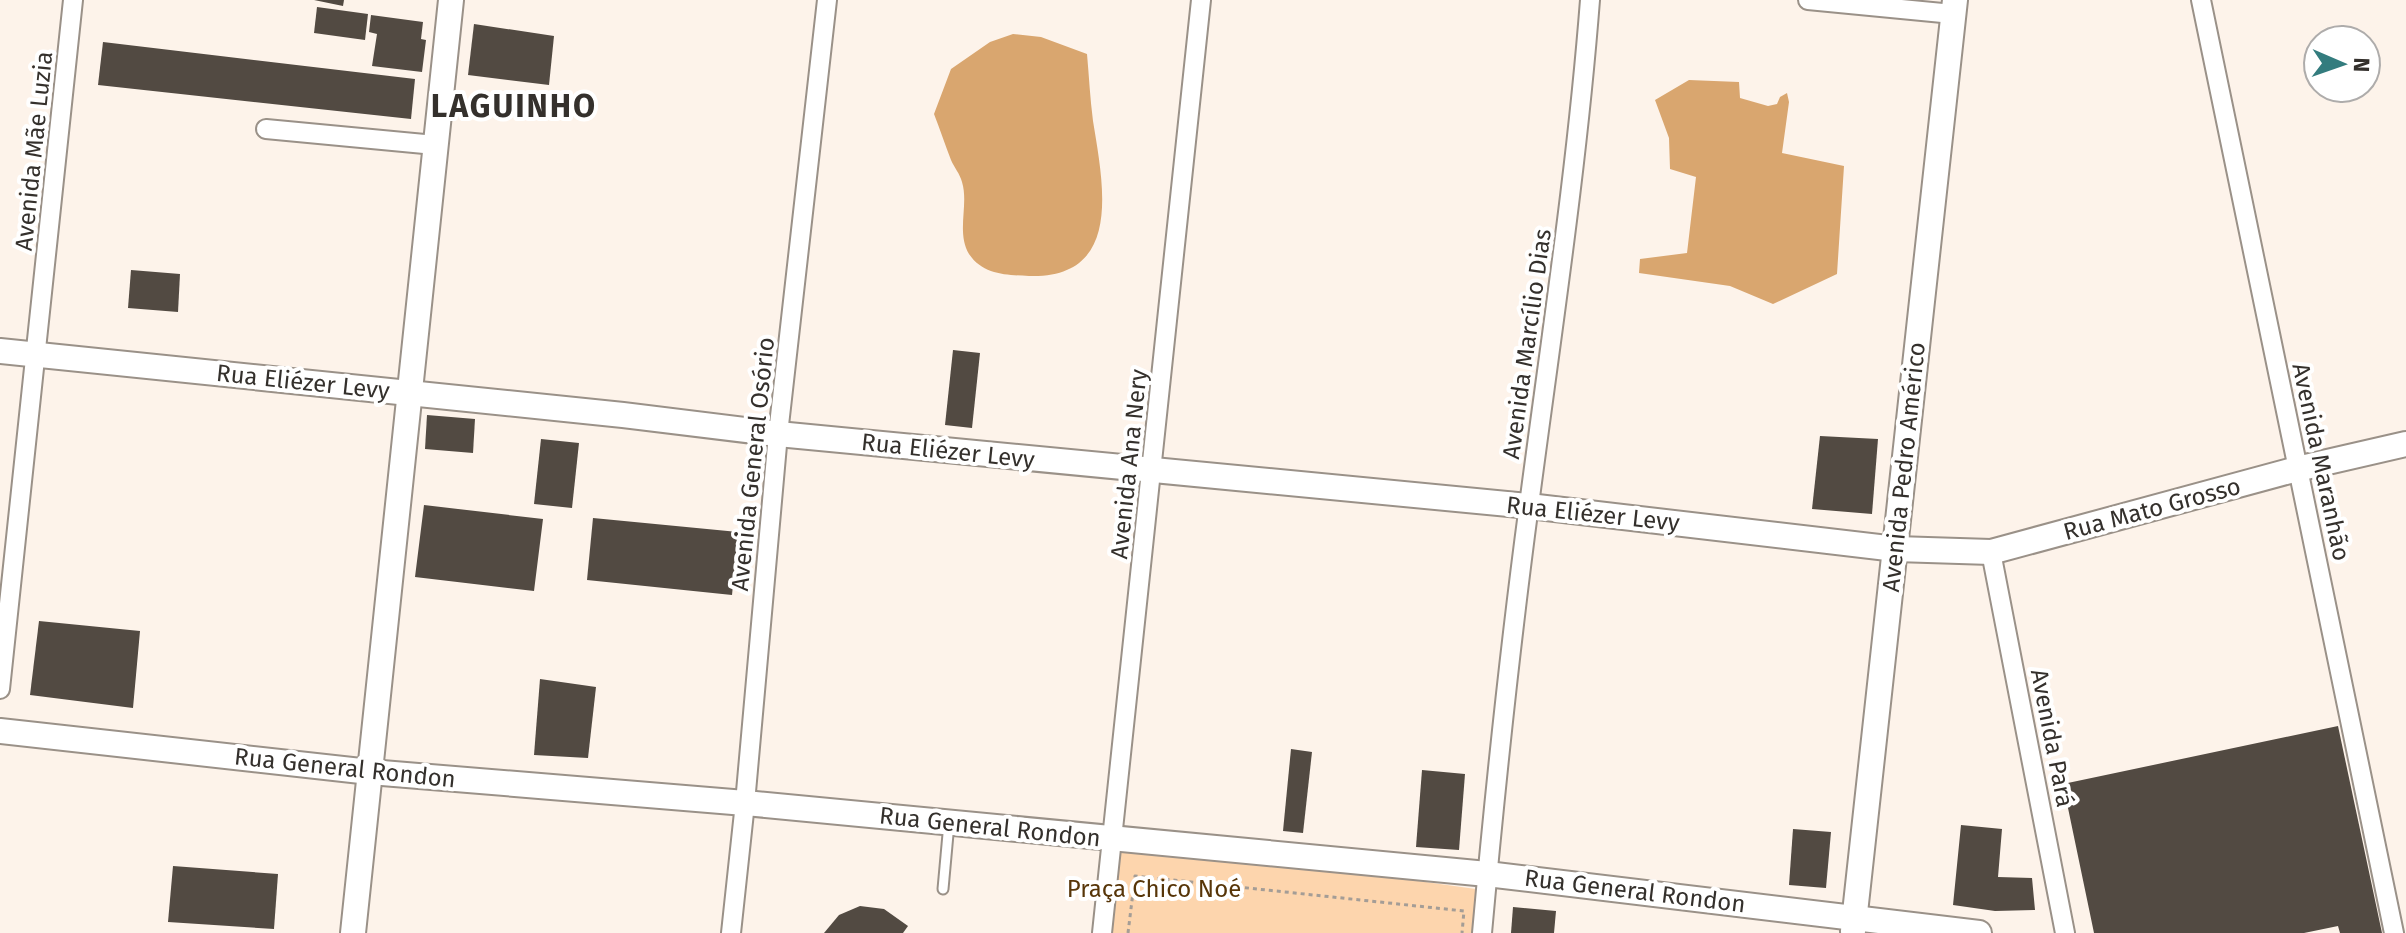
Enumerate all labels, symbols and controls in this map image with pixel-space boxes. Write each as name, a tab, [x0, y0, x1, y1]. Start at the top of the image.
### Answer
north arrow	[2302, 24, 2382, 104]
street label: Avenida Mãe Luzia	[10, 50, 58, 252]
text: N	[2348, 57, 2375, 72]
district label: LAGUINHO	[431, 87, 597, 125]
street label: Avenida Marcílio Dias	[1497, 227, 1557, 461]
street label: Avenida General Osório	[726, 336, 780, 592]
street label: Avenida Pedro Américo	[1877, 341, 1931, 593]
street label: Rua Eliézer Levy	[215, 359, 391, 405]
street label: Avenida Maranhão	[2286, 361, 2356, 563]
street label: Avenida Ana Nery	[1105, 367, 1153, 560]
street label: Rua Eliézer Levy	[860, 428, 1036, 474]
street label: Rua Mato Grosso	[2060, 472, 2244, 546]
street label: Rua Eliézer Levy	[1505, 491, 1681, 537]
street label: Avenida Pará	[2025, 666, 2079, 810]
street label: Rua General Rondon	[233, 742, 457, 794]
street label: Rua General Rondon	[878, 801, 1102, 853]
street label: Rua General Rondon	[1523, 864, 1747, 918]
park label: Praça Chico Noé	[1067, 875, 1241, 903]

